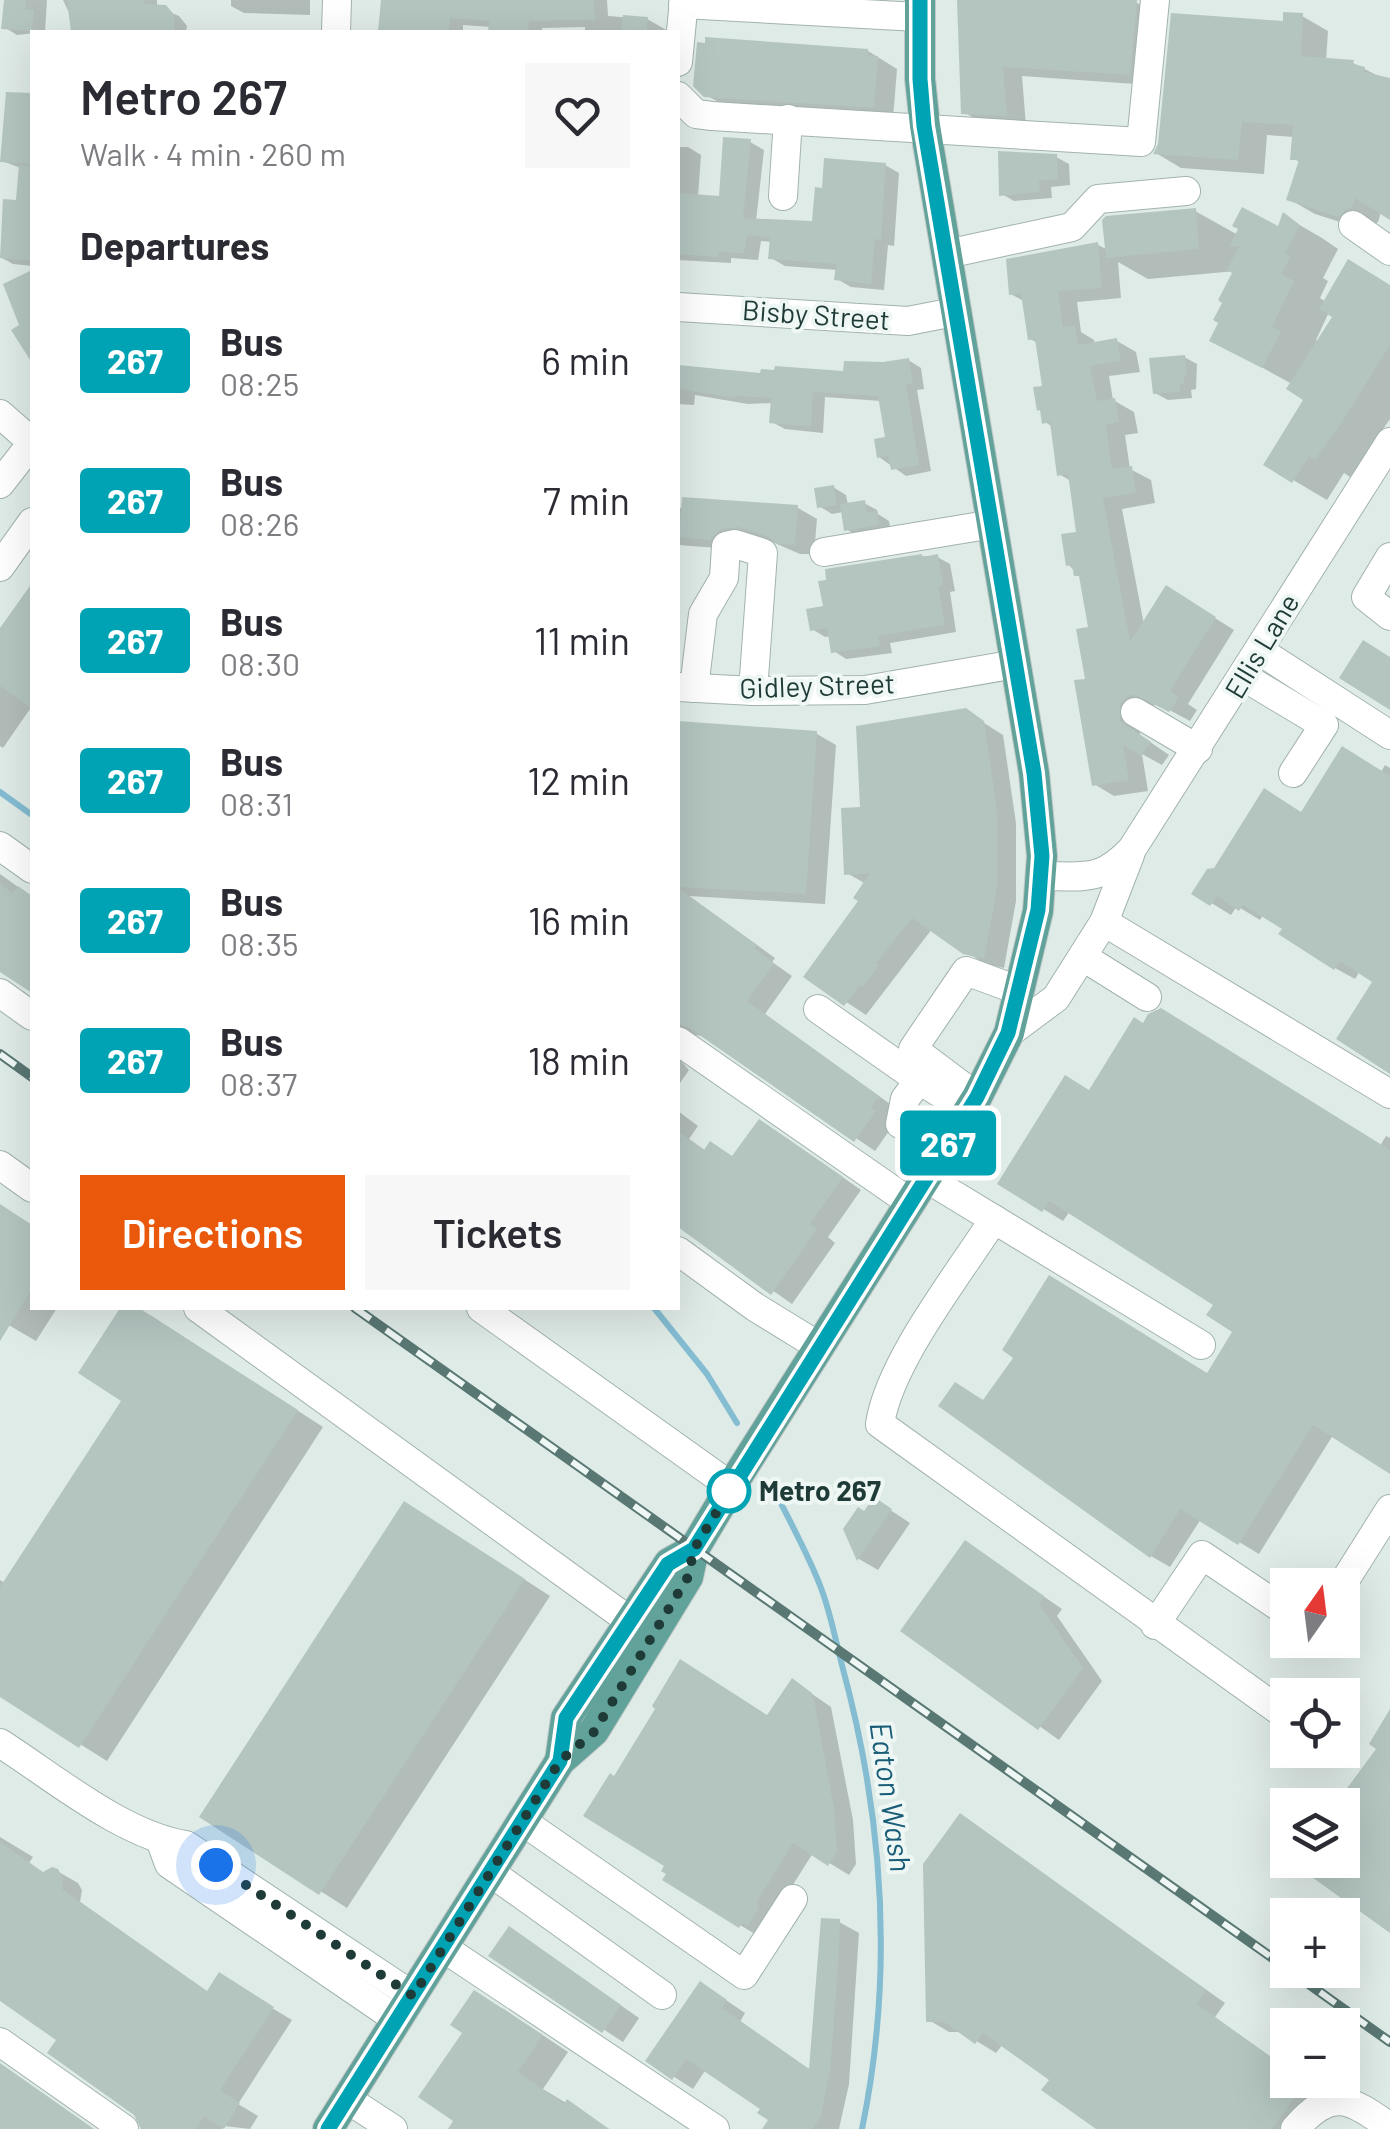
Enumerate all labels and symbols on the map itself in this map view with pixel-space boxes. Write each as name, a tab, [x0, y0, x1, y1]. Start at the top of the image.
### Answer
street label: Bisby Street	[741, 292, 891, 336]
street label: Ellis Lane	[1217, 587, 1306, 704]
street label: Gidley Street	[739, 665, 895, 705]
line badge: 267	[890, 1110, 1006, 1176]
marker: Metro 267	[708, 1470, 750, 1512]
place label: Metro 267	[759, 1473, 881, 1507]
north arrow	[1270, 1568, 1360, 1658]
water label: Eaton Wash	[864, 1720, 920, 1874]
your location	[191, 1840, 241, 1890]

